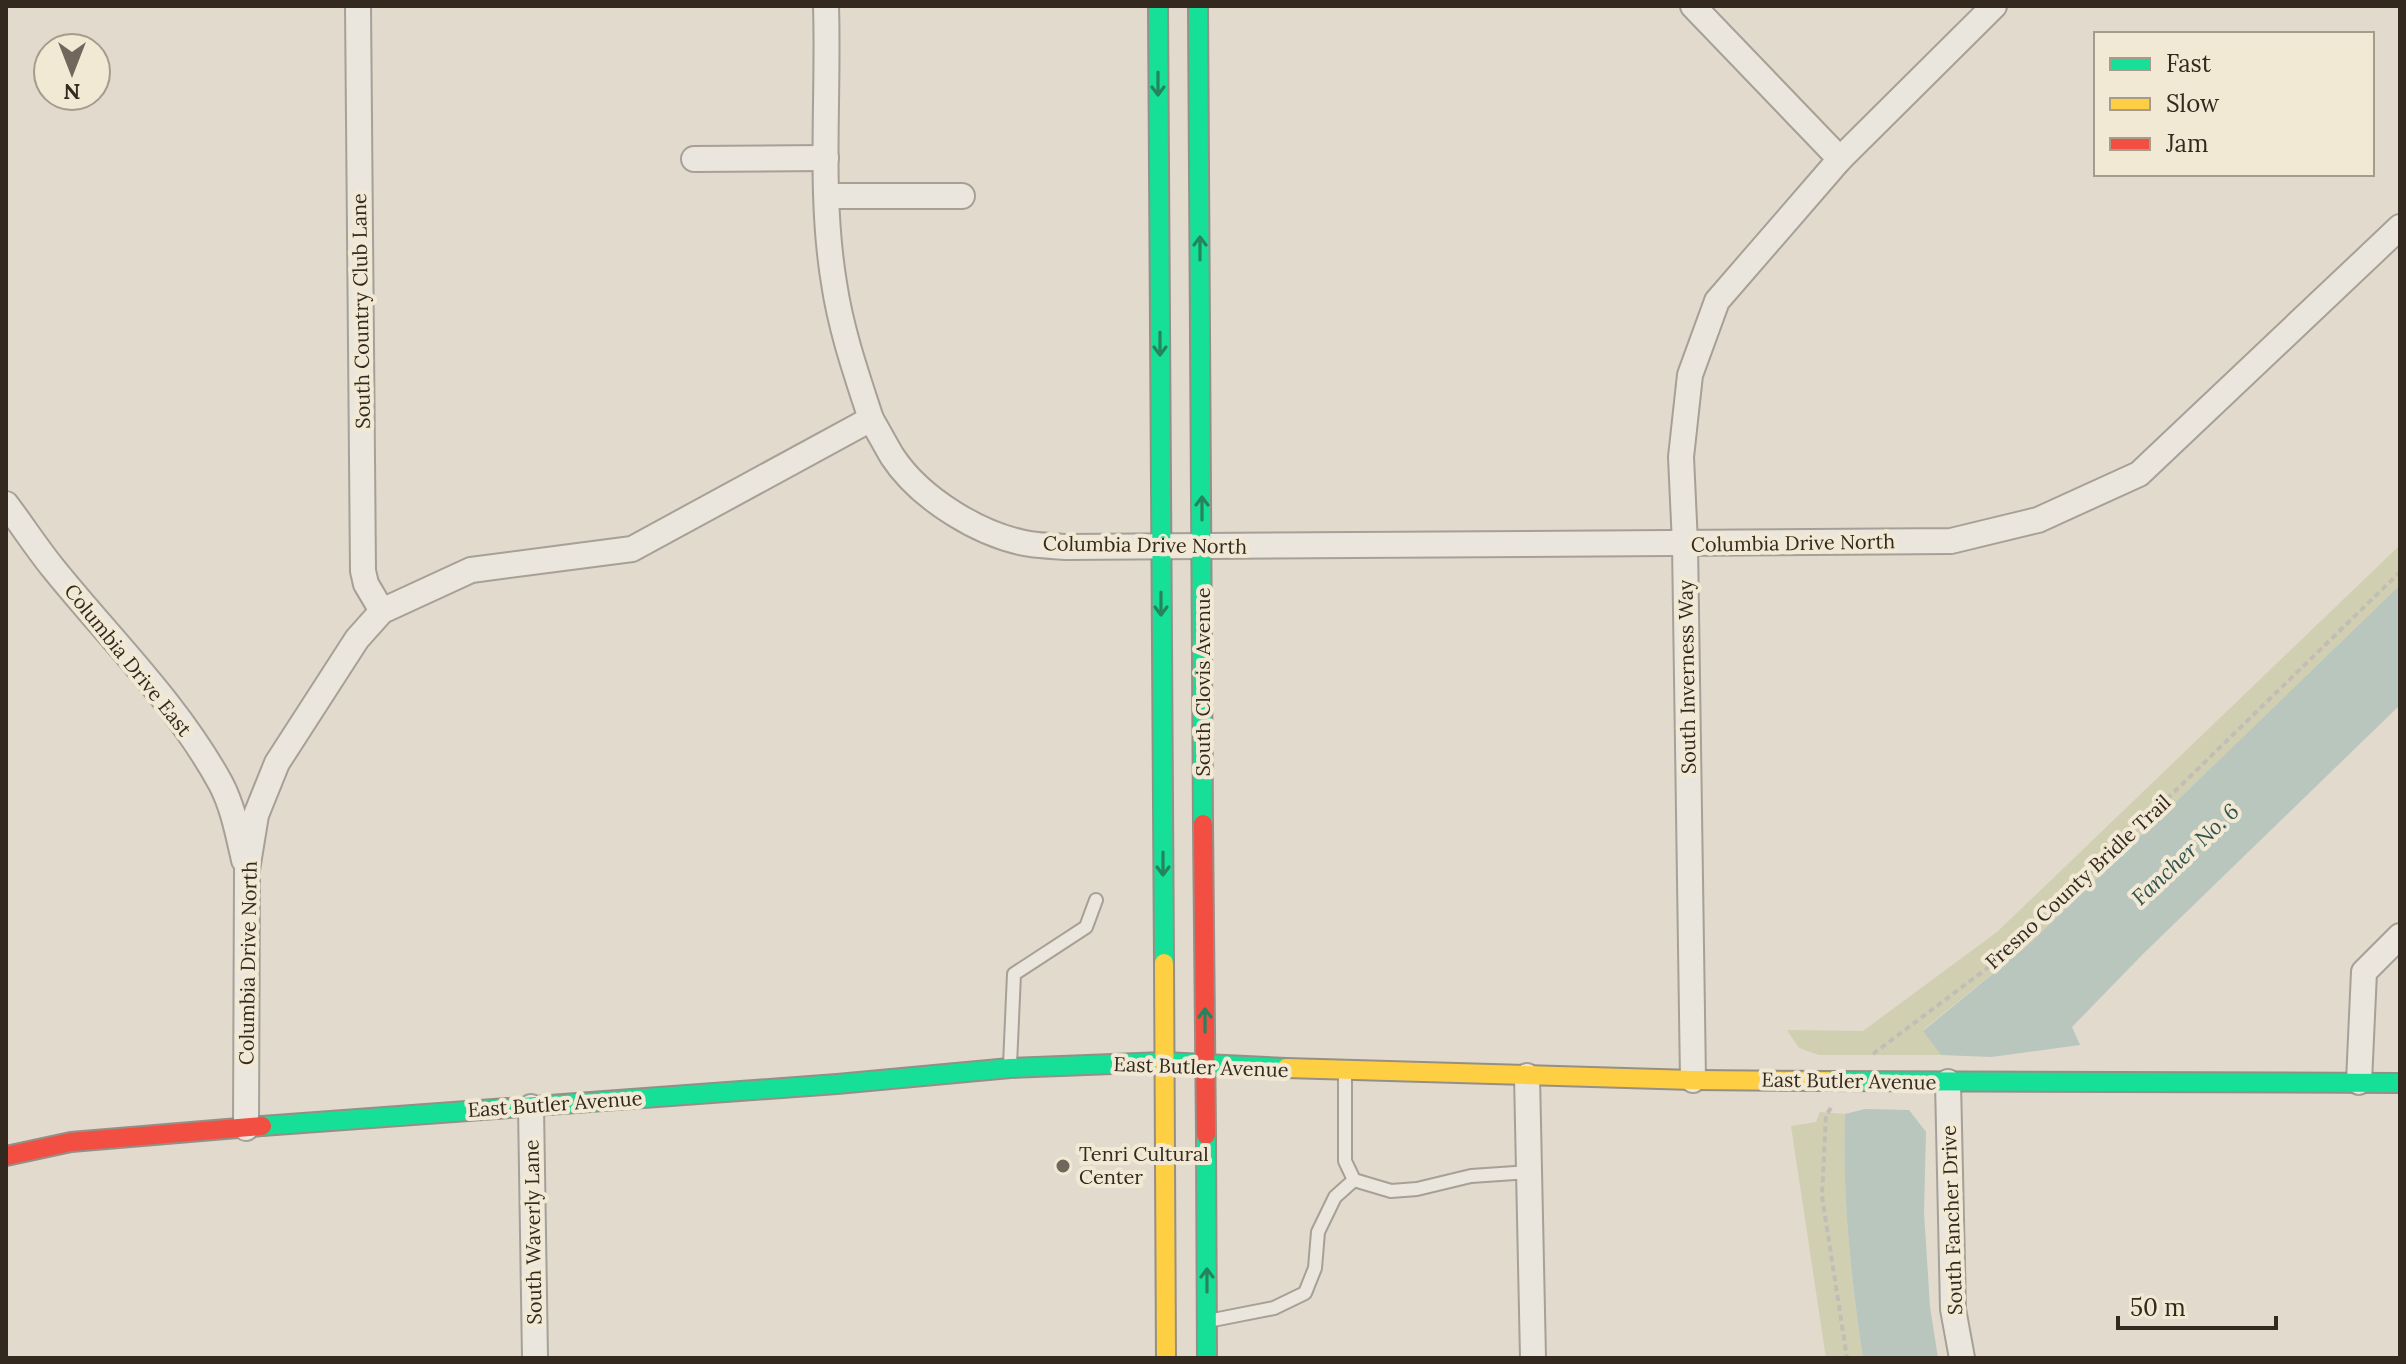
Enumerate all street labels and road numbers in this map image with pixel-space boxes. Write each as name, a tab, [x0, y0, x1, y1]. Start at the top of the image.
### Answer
street label: South Country Club Lane	[346, 193, 375, 429]
street label: Columbia Drive North	[1691, 528, 1895, 557]
street label: Columbia Drive North	[1043, 530, 1247, 559]
street label: Columbia Drive East	[59, 578, 198, 741]
street label: South Inverness Way	[1672, 579, 1701, 774]
street label: South Clovis Avenue	[1190, 587, 1215, 777]
street label: Fresno County Bridle Trail	[1980, 789, 2175, 974]
street label: Columbia Drive North	[233, 861, 262, 1065]
street label: East Butler Avenue	[1113, 1051, 1289, 1082]
street label: East Butler Avenue	[1761, 1066, 1937, 1095]
street label: East Butler Avenue	[467, 1085, 643, 1122]
street label: South Fancher Drive	[1936, 1124, 1967, 1315]
street label: South Waverly Lane	[518, 1139, 547, 1325]

